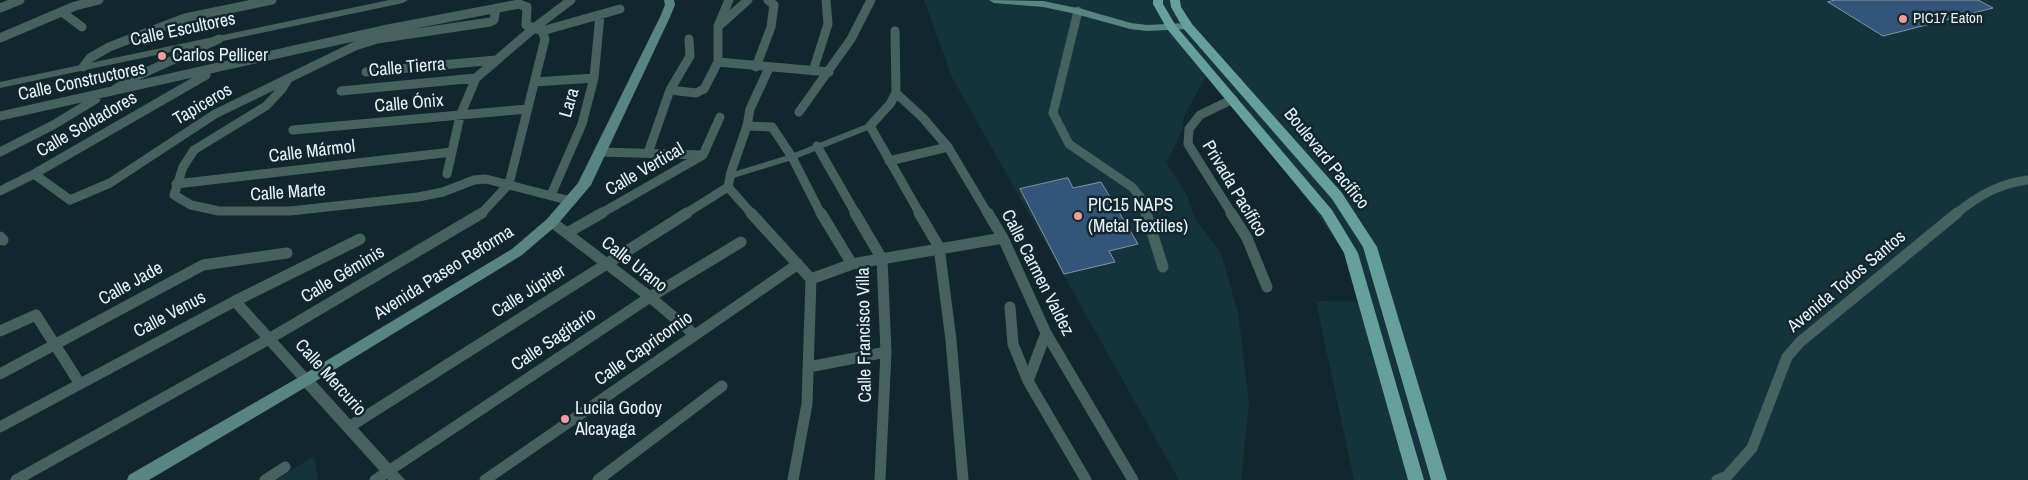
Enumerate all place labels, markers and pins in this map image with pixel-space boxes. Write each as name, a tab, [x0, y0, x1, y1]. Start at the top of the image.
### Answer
place label: PIC17 Eaton	[1913, 10, 1983, 28]
marker: PIC17 Eaton	[1897, 13, 1909, 25]
place label: Carlos Pellicer	[172, 45, 268, 67]
marker: Carlos Pellicer	[156, 50, 168, 62]
place label: PIC15 NAPS (Metal Textiles)	[1088, 195, 1188, 238]
marker: PIC15 NAPS (Metal Textiles)	[1072, 210, 1084, 222]
place label: Lucila Godoy Alcayaga	[575, 398, 662, 440]
marker: Lucila Godoy Alcayaga	[559, 413, 571, 425]

